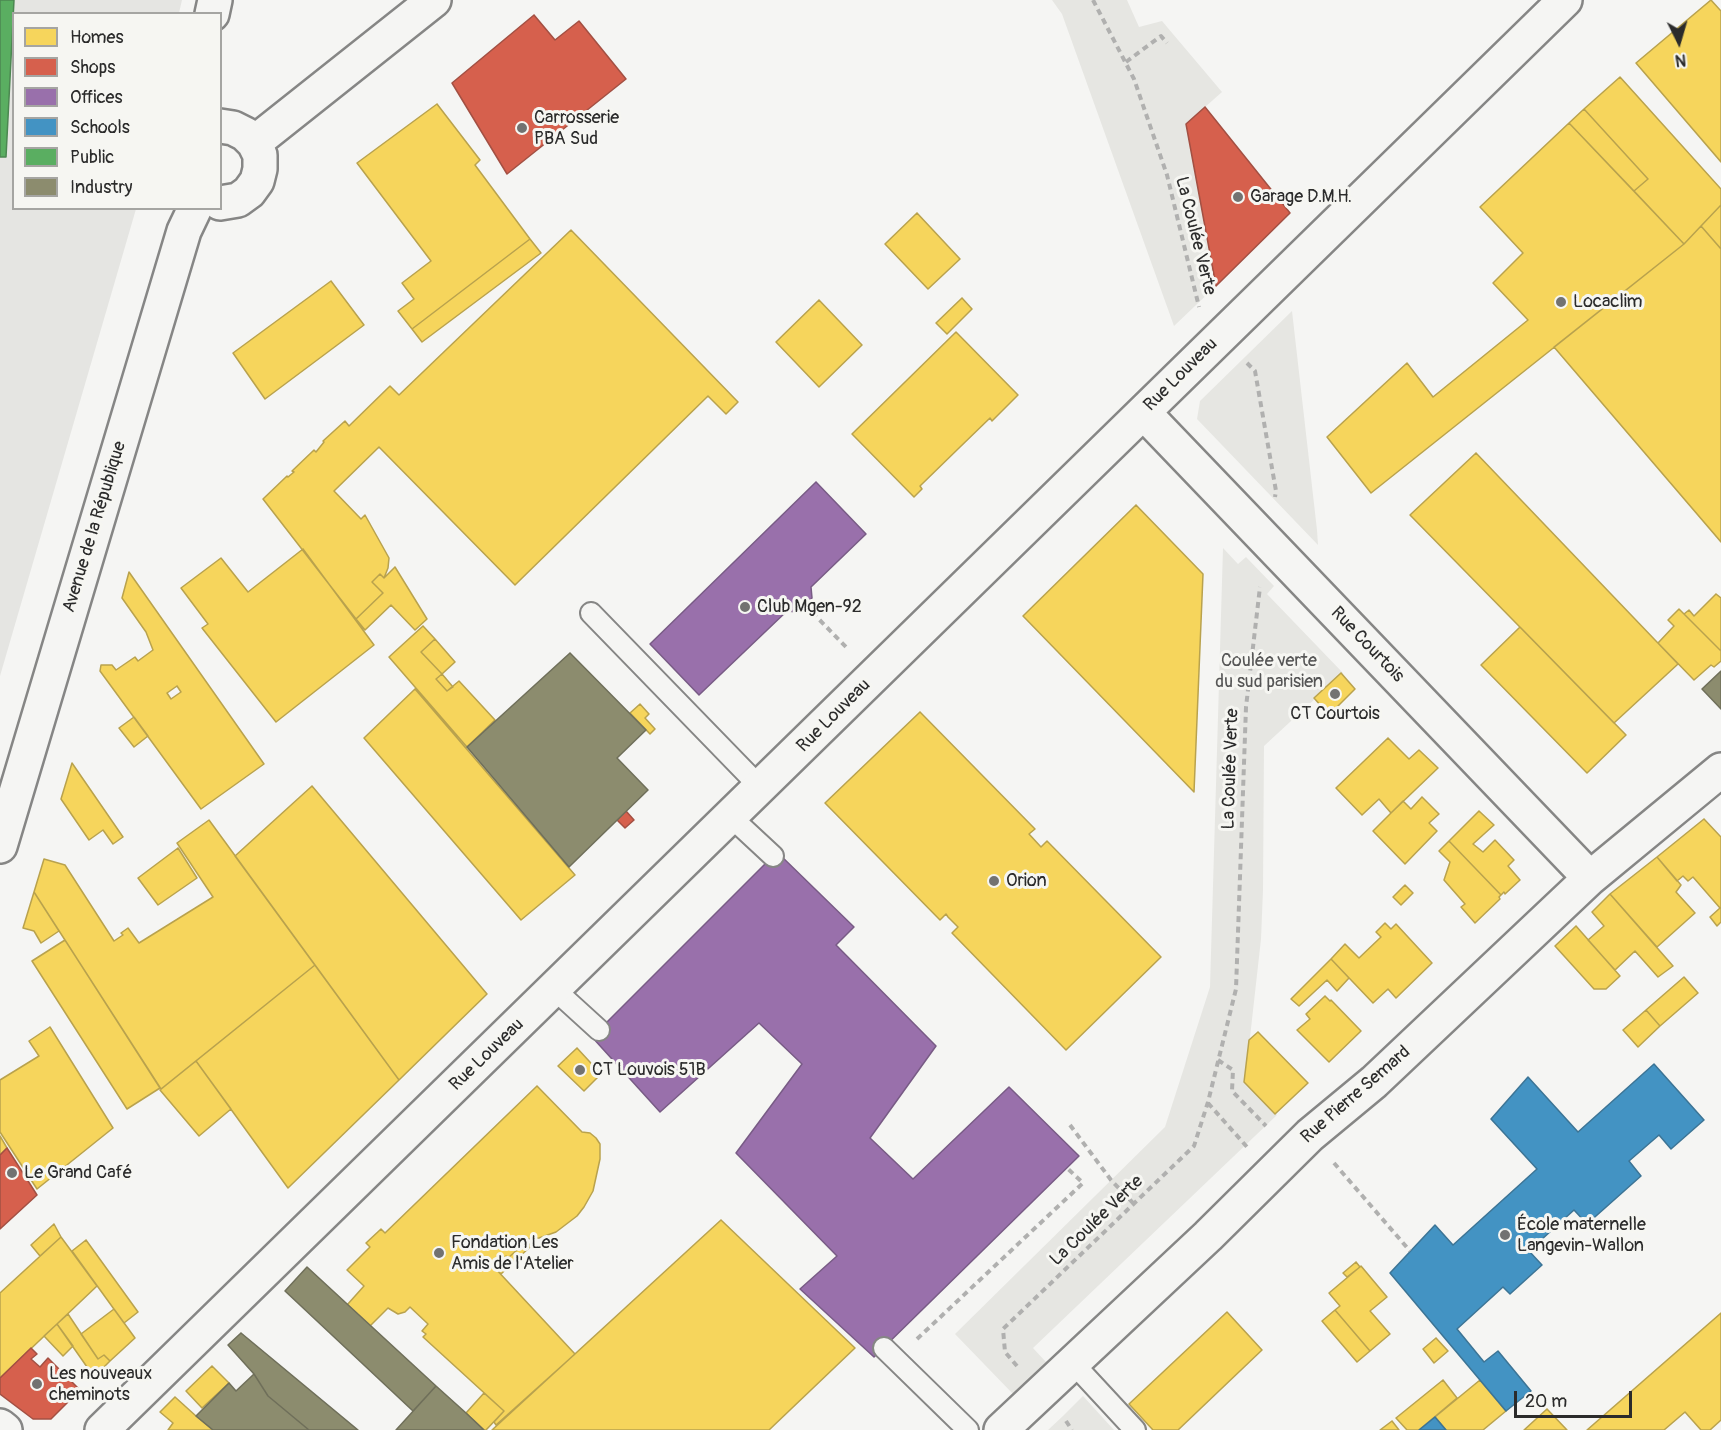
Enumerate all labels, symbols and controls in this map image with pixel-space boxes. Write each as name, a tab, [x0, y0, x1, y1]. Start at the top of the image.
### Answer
legend	[12, 12, 222, 210]
north arrow	[1649, 12, 1709, 72]
text: Homes	[70, 26, 123, 49]
text: N	[1674, 49, 1687, 70]
text: Shops	[70, 56, 115, 79]
text: Offices	[70, 86, 122, 109]
place label: Carrosserie PBA Sud	[534, 107, 619, 150]
text: Schools	[70, 116, 130, 139]
marker: Carrosserie PBA Sud	[515, 121, 529, 135]
text: Public	[70, 146, 114, 169]
street label: La Coulée Verte	[1170, 175, 1220, 297]
text: Industry	[70, 176, 133, 199]
place label: Garage D.M.H.	[1250, 186, 1352, 208]
marker: Garage D.M.H.	[1231, 190, 1245, 204]
place label: Locaclim	[1573, 291, 1643, 313]
marker: Locaclim	[1554, 295, 1568, 309]
street label: Rue Louveau	[1140, 334, 1222, 416]
street label: Avenue de la République	[59, 439, 131, 615]
place label: Club Mgen-92	[757, 596, 862, 618]
marker: Club Mgen-92	[738, 600, 752, 614]
street label: Rue Courtois	[1326, 603, 1408, 687]
park label: Coulée verte du sud parisien	[1215, 650, 1323, 692]
street label: Rue Louveau	[793, 675, 875, 757]
marker: CT Courtois	[1328, 687, 1342, 701]
place label: CT Courtois	[1290, 703, 1380, 725]
street label: La Coulée Verte	[1218, 708, 1244, 830]
place label: Orion	[1006, 870, 1047, 892]
marker: Orion	[987, 874, 1001, 888]
street label: Rue Louveau	[445, 1014, 529, 1096]
street label: Rue Pierre Semard	[1297, 1042, 1415, 1148]
place label: CT Louvois 51B	[592, 1059, 706, 1081]
marker: CT Louvois 51B	[573, 1063, 587, 1077]
place label: Le Grand Café	[24, 1162, 132, 1184]
marker: Le Grand Café	[5, 1166, 19, 1180]
street label: La Coulée Verte	[1046, 1171, 1148, 1271]
place label: École maternelle Langevin-Wallon	[1517, 1214, 1646, 1256]
marker: École maternelle Langevin-Wallon	[1498, 1228, 1512, 1242]
place label: Fondation Les Amis de l'Atelier	[451, 1232, 574, 1274]
marker: Fondation Les Amis de l'Atelier	[432, 1246, 446, 1260]
place label: Les nouveaux cheminots	[49, 1363, 152, 1406]
marker: Les nouveaux cheminots	[30, 1377, 44, 1391]
scale bar	[1517, 1379, 1636, 1417]
text: 20 m	[1525, 1390, 1567, 1413]

